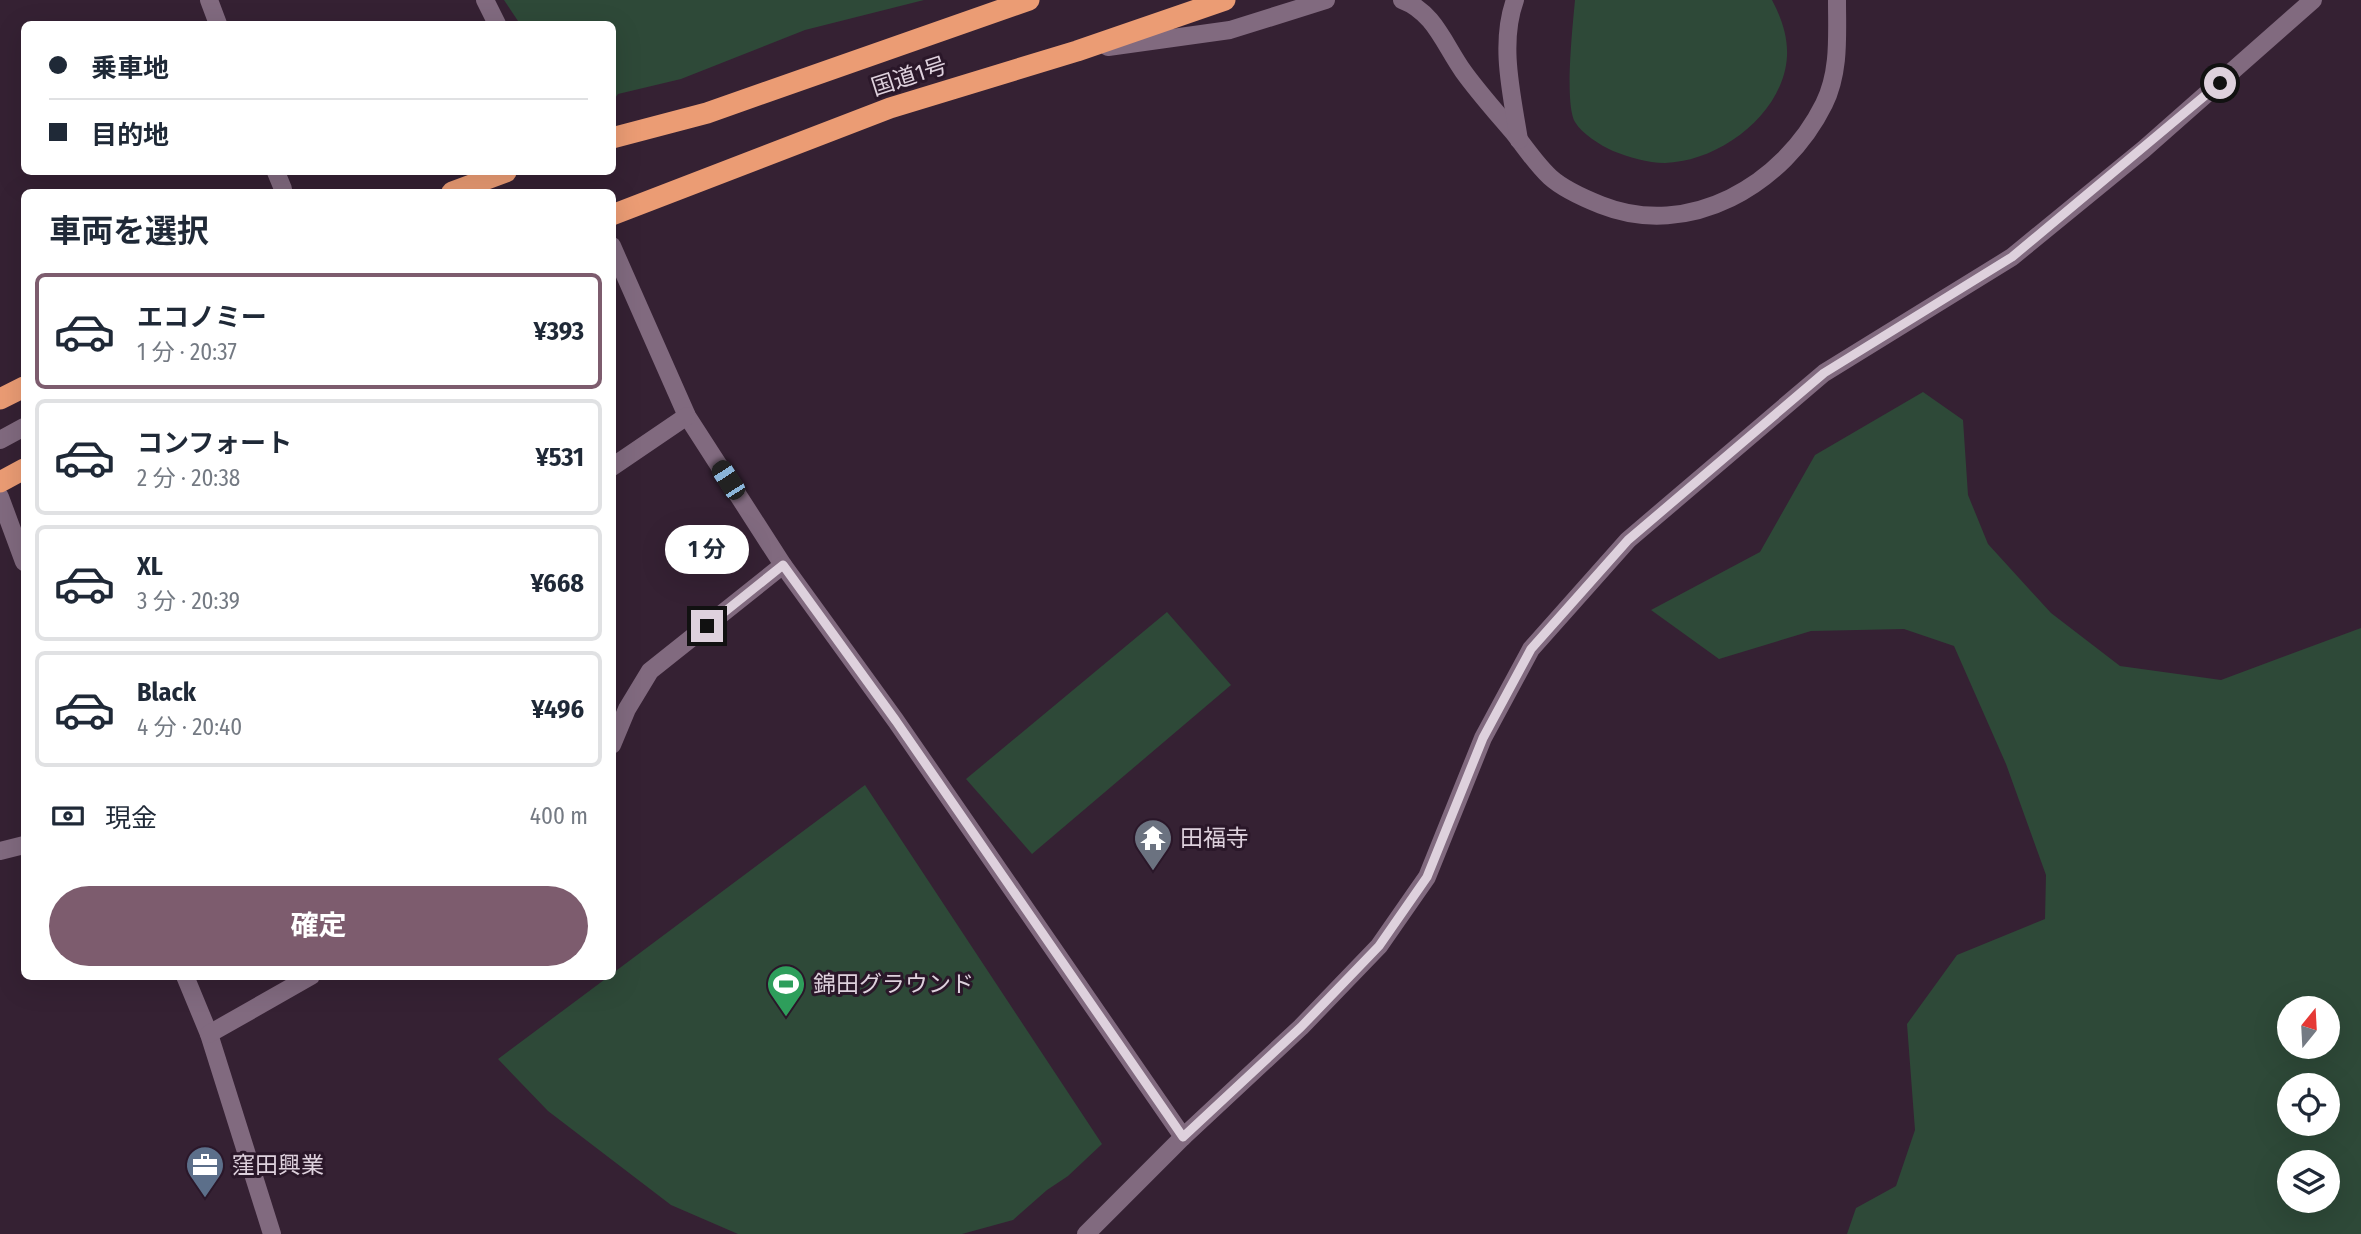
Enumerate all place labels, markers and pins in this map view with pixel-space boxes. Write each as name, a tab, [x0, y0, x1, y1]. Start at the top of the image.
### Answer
temple icon: 田福寺	[1132, 817, 1174, 872]
place label: 田福寺	[1180, 824, 1249, 852]
sports icon: 錦田グラウンド	[765, 963, 807, 1018]
place label: 錦田グラウンド	[813, 970, 974, 998]
office icon: 窪田興業	[184, 1144, 226, 1199]
place label: 窪田興業	[232, 1151, 324, 1179]

